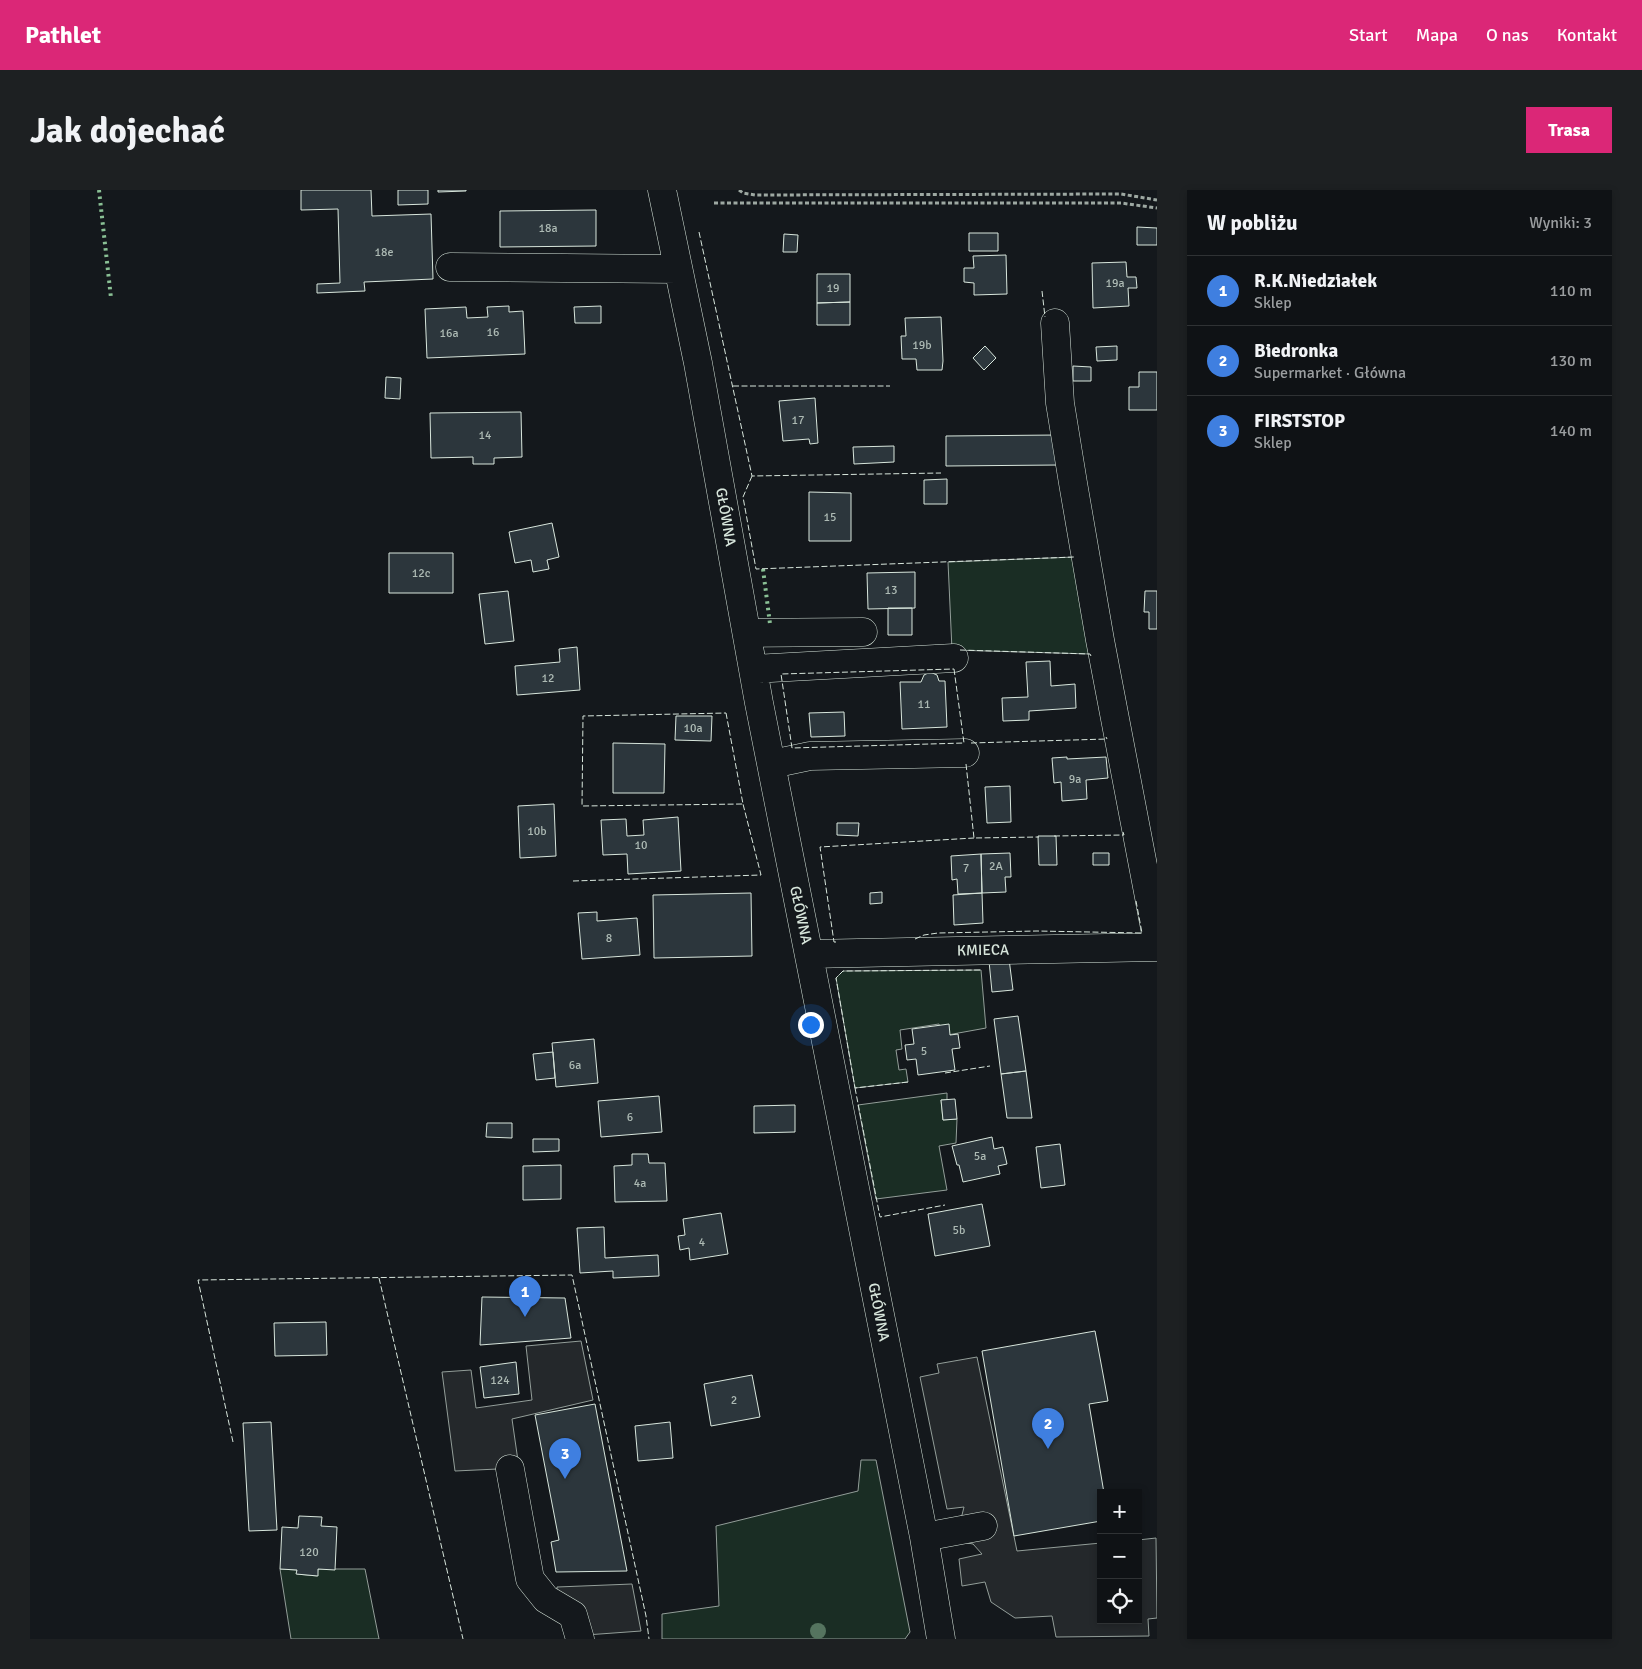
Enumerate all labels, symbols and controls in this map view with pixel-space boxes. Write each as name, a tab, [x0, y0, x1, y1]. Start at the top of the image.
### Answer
text: Pathlet	[25, 20, 101, 50]
text: Start	[1349, 24, 1388, 46]
text: Mapa	[1416, 24, 1458, 46]
text: O nas	[1486, 24, 1529, 46]
text: Kontakt	[1557, 24, 1617, 46]
button: Trasa	[1526, 107, 1612, 153]
text: Jak dojechać	[30, 109, 225, 152]
text: W pobliżu	[1207, 210, 1298, 236]
text: Wyniki: 3	[1529, 213, 1592, 233]
house number: 18a	[538, 221, 558, 236]
house number: 18e	[375, 245, 393, 260]
text: R.K.Niedziałek	[1254, 269, 1377, 293]
house number: 19a	[1105, 276, 1125, 291]
house number: 19	[827, 281, 839, 296]
text: 1	[1219, 281, 1227, 301]
text: 110 m	[1550, 281, 1592, 301]
text: Sklep	[1254, 293, 1292, 313]
house number: 16	[487, 325, 499, 340]
house number: 16a	[439, 326, 459, 341]
house number: 19b	[912, 338, 932, 353]
text: Biedronka	[1254, 339, 1338, 363]
text: 2	[1219, 351, 1227, 371]
text: 130 m	[1550, 351, 1592, 371]
text: Supermarket · Główna	[1254, 363, 1406, 383]
text: FIRSTSTOP	[1254, 409, 1345, 433]
house number: 17	[792, 413, 804, 428]
text: 3	[1219, 421, 1227, 441]
text: 140 m	[1550, 421, 1592, 441]
house number: 14	[479, 428, 492, 443]
text: Sklep	[1254, 433, 1292, 453]
street label: GŁÓWNA	[712, 486, 741, 548]
house number: 15	[824, 510, 836, 525]
house number: 12c	[412, 566, 431, 581]
house number: 13	[885, 583, 897, 598]
house number: 12	[542, 671, 554, 686]
house number: 11	[918, 697, 930, 712]
house number: 10a	[683, 721, 703, 736]
house number: 9a	[1069, 772, 1081, 787]
house number: 10b	[527, 824, 547, 839]
house number: 10	[635, 838, 647, 853]
house number: 2A	[989, 859, 1004, 874]
house number: 7	[963, 861, 969, 876]
street label: GŁÓWNA	[786, 884, 817, 946]
house number: 8	[606, 931, 612, 946]
street label: KMIECA	[957, 941, 1009, 959]
your location	[798, 1012, 824, 1038]
house number: 5	[921, 1044, 927, 1059]
house number: 6a	[569, 1058, 581, 1073]
house number: 6	[627, 1110, 633, 1125]
house number: 5a	[974, 1149, 986, 1164]
house number: 4a	[634, 1176, 646, 1191]
house number: 5b	[953, 1223, 965, 1238]
house number: 4	[699, 1235, 706, 1250]
pin: 1	[509, 1276, 541, 1317]
street label: GŁÓWNA	[865, 1281, 894, 1343]
house number: 124	[490, 1373, 510, 1388]
house number: 2	[731, 1393, 737, 1408]
pin: 2	[1032, 1408, 1064, 1449]
pin: 3	[549, 1438, 581, 1479]
map controls	[1097, 1489, 1142, 1624]
button: +	[1097, 1489, 1142, 1534]
button: −	[1097, 1534, 1142, 1579]
house number: 120	[299, 1545, 319, 1560]
button: locate	[1097, 1579, 1142, 1624]

